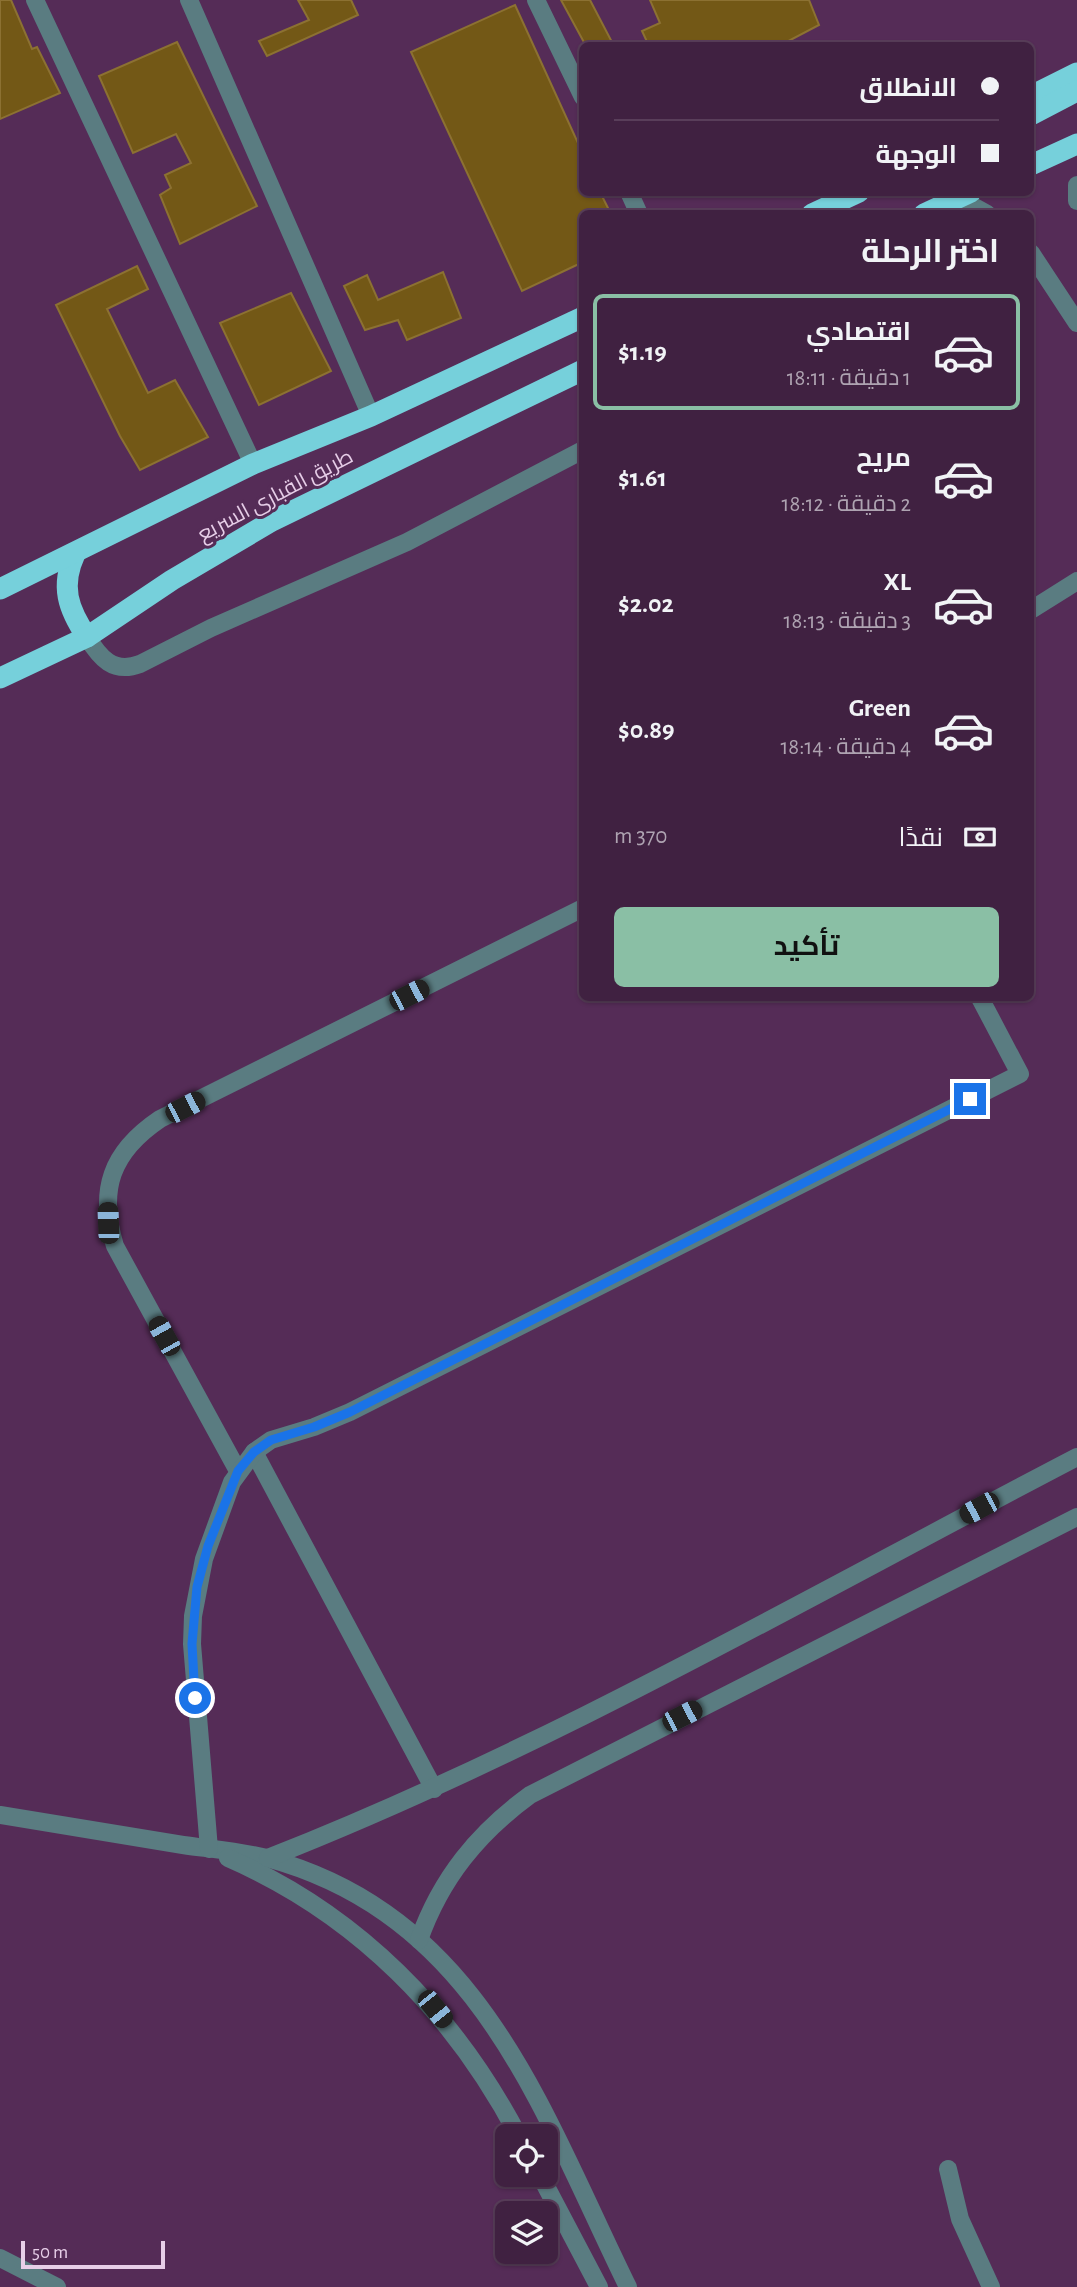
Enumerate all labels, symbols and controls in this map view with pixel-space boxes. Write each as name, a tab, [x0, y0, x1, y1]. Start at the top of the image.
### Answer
text: الانطلاق	[859, 75, 957, 101]
text: الوجهة	[876, 142, 957, 168]
text: اختر الرحلة	[861, 236, 999, 268]
text: اقتصادي	[806, 319, 911, 345]
icon: car	[932, 321, 995, 384]
text: $1.19	[618, 339, 667, 365]
text: 1 دقيقة · 18:11	[787, 367, 911, 390]
text: مريح	[856, 445, 911, 471]
street label: طريق القبارى السريع	[194, 446, 358, 548]
icon: car	[932, 447, 995, 510]
text: $1.61	[618, 465, 667, 491]
text: 2 دقيقة · 18:12	[782, 493, 911, 516]
text: XL	[884, 569, 911, 595]
icon: car	[932, 573, 995, 636]
text: $2.02	[618, 591, 674, 617]
text: 3 دقيقة · 18:13	[784, 610, 911, 633]
text: Green	[849, 695, 911, 721]
icon: car	[932, 699, 995, 762]
text: $0.89	[618, 717, 675, 743]
text: 4 دقيقة · 18:14	[780, 736, 911, 759]
icon: cash	[961, 818, 999, 856]
text: 370 m	[614, 825, 667, 848]
text: نقدًا	[899, 825, 943, 851]
button: تأكيد	[614, 907, 999, 987]
car	[386, 976, 433, 1014]
route end	[954, 1083, 986, 1115]
car	[162, 1088, 209, 1126]
car	[97, 1202, 120, 1244]
car	[145, 1313, 184, 1359]
car	[956, 1489, 1003, 1527]
route start	[179, 1682, 211, 1714]
car	[659, 1697, 706, 1735]
car	[414, 1986, 457, 2032]
map controls	[495, 2124, 558, 2264]
button: locate	[495, 2124, 558, 2187]
button: layers	[495, 2201, 558, 2264]
scale bar	[21, 2238, 164, 2270]
text: 50 m	[32, 2243, 68, 2262]

